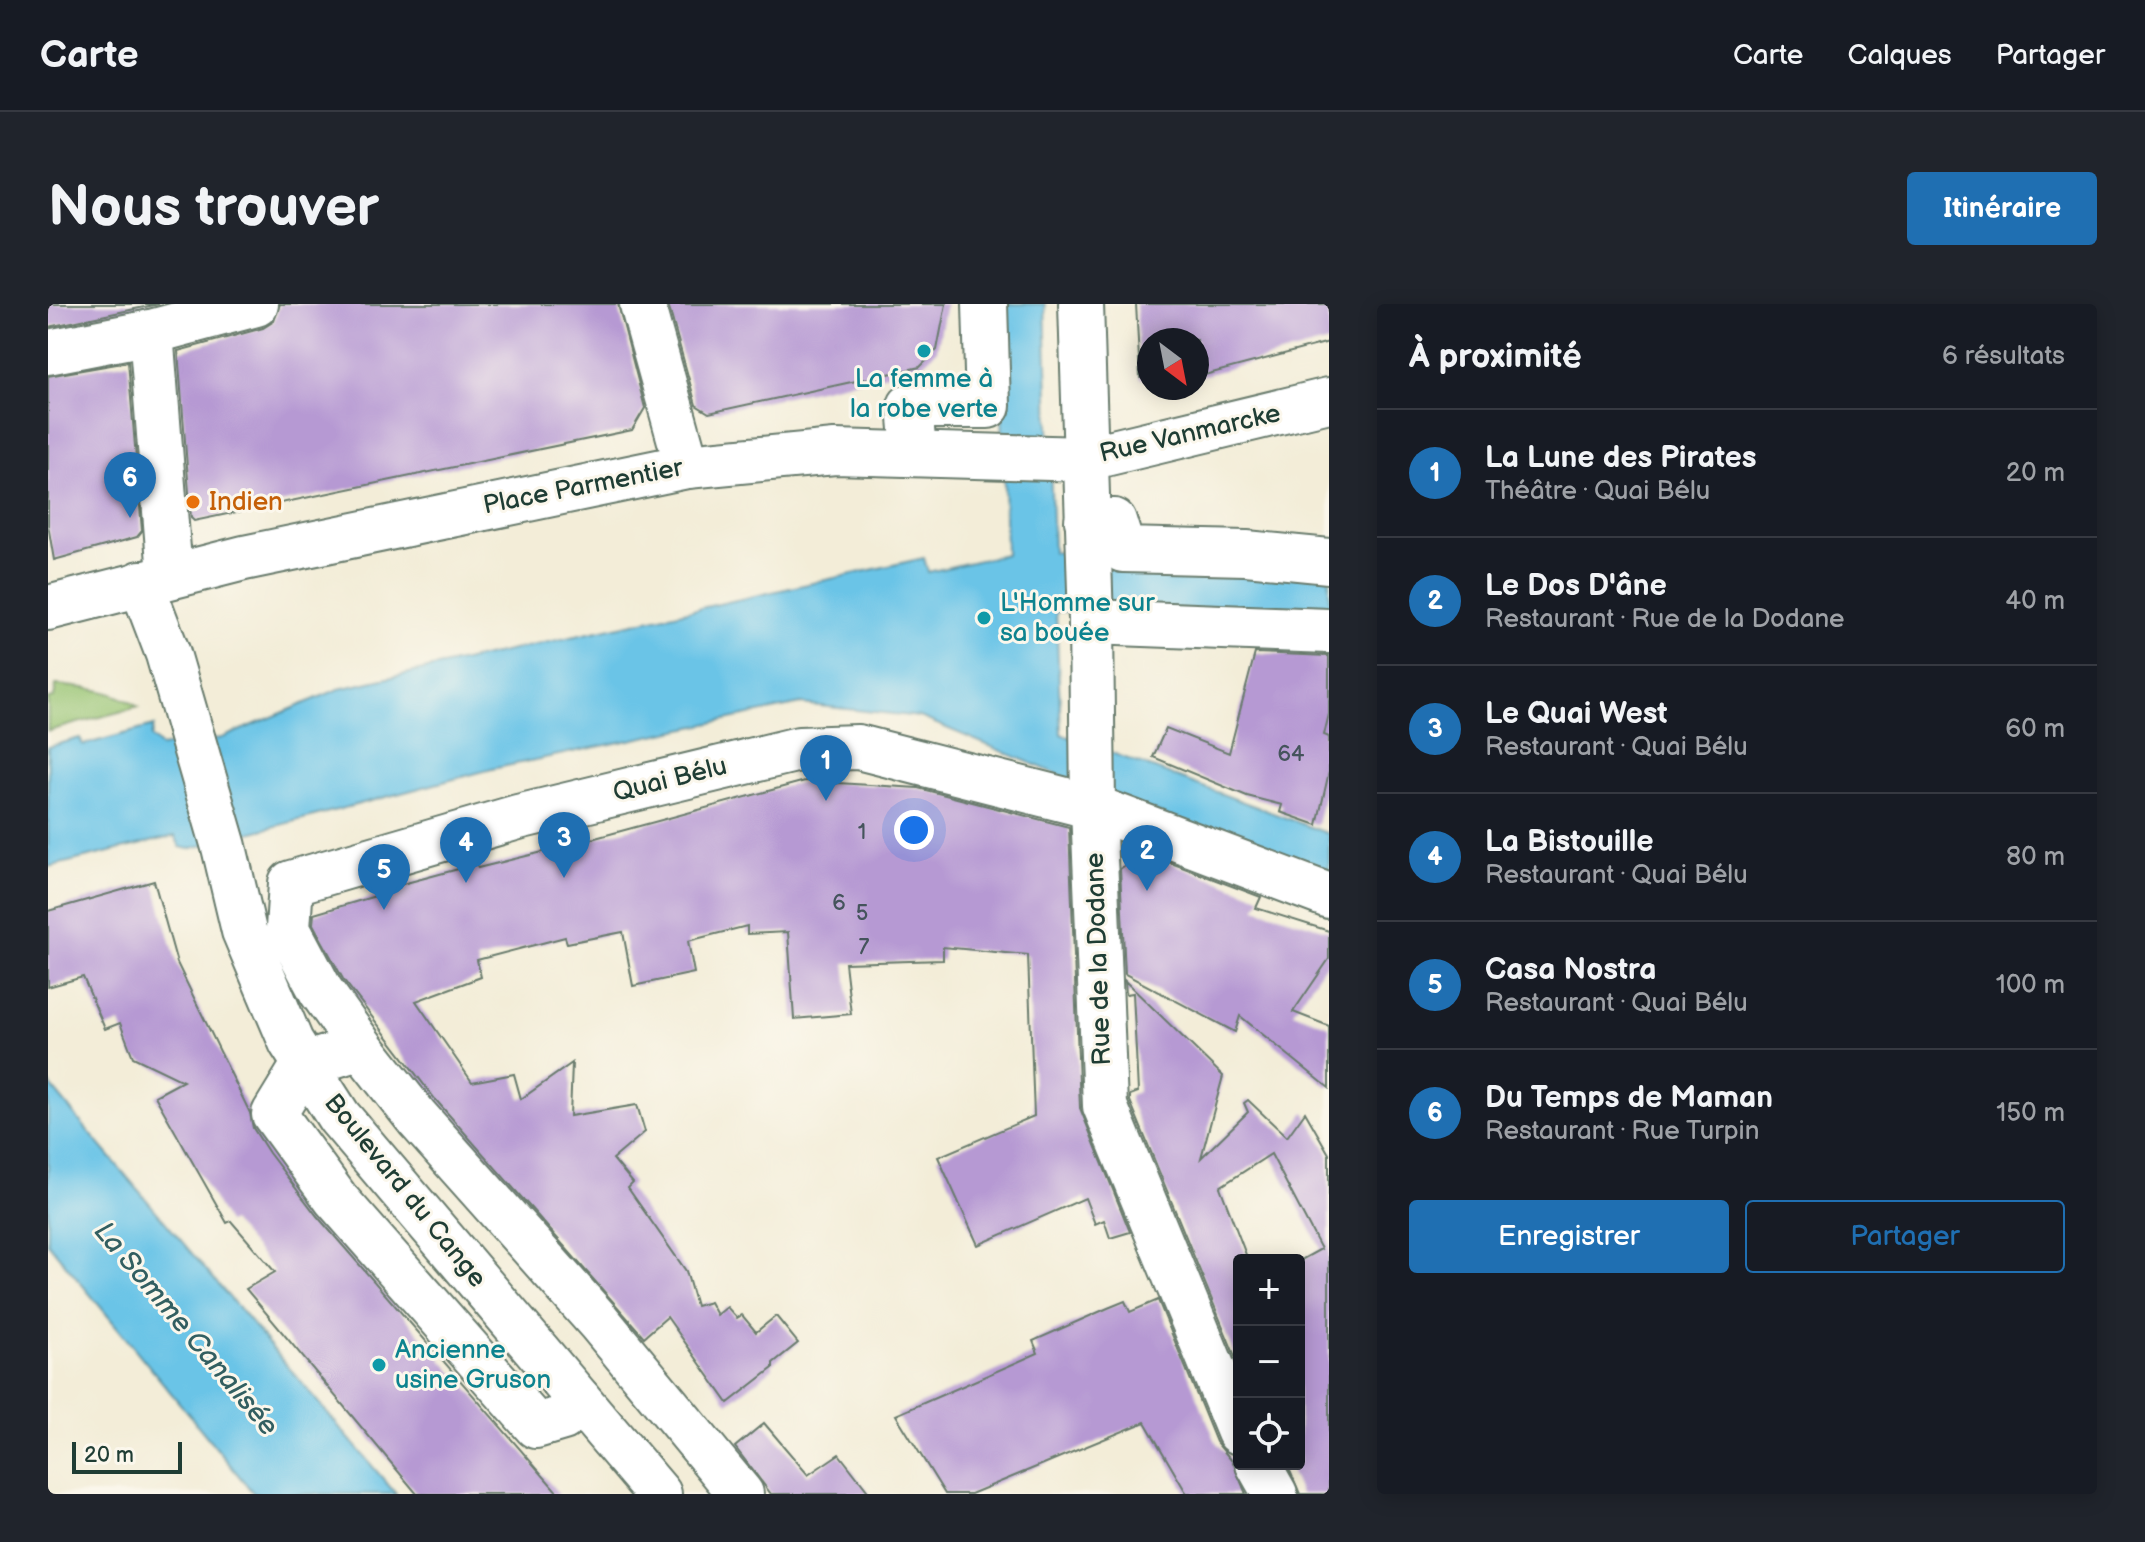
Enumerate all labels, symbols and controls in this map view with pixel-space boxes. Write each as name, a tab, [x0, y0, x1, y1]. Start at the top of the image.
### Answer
text: Carte	[40, 33, 139, 78]
text: Carte	[1733, 39, 1803, 72]
text: Calques	[1847, 39, 1952, 72]
text: Partager	[1996, 39, 2105, 72]
button: Itinéraire	[1907, 172, 2097, 245]
text: Nous trouver	[48, 175, 379, 242]
north arrow	[1137, 328, 1209, 400]
text: À proximité	[1409, 336, 1582, 377]
text: 6 résultats	[1942, 341, 2065, 372]
marker: La femme à la robe verte	[915, 342, 933, 360]
place label: La femme à la robe verte	[850, 364, 998, 425]
street label: Rue Vanmarcke	[1097, 398, 1283, 470]
text: La Lune des Pirates	[1485, 440, 1756, 476]
pin: 6	[104, 452, 156, 518]
street label: Place Parmentier	[480, 452, 686, 522]
text: 1	[1430, 458, 1440, 489]
text: 20 m	[2006, 458, 2065, 489]
text: Théâtre · Quai Bélu	[1485, 476, 1710, 507]
place label: Indien	[209, 487, 283, 518]
marker: Indien	[184, 493, 202, 511]
text: Le Dos D'âne	[1485, 568, 1667, 604]
text: 2	[1427, 586, 1443, 617]
text: 40 m	[2005, 586, 2065, 617]
place label: L'Homme sur sa bouée	[1000, 588, 1155, 649]
text: Restaurant · Rue de la Dodane	[1485, 604, 1845, 635]
marker: L'Homme sur sa bouée	[975, 609, 993, 627]
text: Le Quai West	[1485, 696, 1668, 732]
text: 3	[1427, 714, 1443, 745]
text: 60 m	[2005, 714, 2065, 745]
text: Restaurant · Quai Bélu	[1485, 732, 1748, 763]
pin: 1	[800, 735, 852, 801]
house number: 64	[1278, 741, 1305, 768]
street label: Quai Bélu	[610, 751, 730, 809]
your location	[894, 810, 934, 850]
pin: 3	[538, 812, 590, 878]
pin: 4	[440, 817, 492, 883]
house number: 1	[858, 819, 866, 846]
text: La Bistouille	[1485, 824, 1654, 860]
pin: 2	[1121, 825, 1173, 891]
text: 4	[1427, 842, 1443, 873]
text: 80 m	[2006, 842, 2065, 873]
pin: 5	[358, 844, 410, 910]
street label: Rue de la Dodane	[1080, 852, 1118, 1066]
text: Restaurant · Quai Bélu	[1485, 860, 1748, 891]
house number: 6	[832, 890, 846, 917]
house number: 5	[856, 900, 868, 927]
house number: 7	[859, 934, 870, 961]
text: Casa Nostra	[1485, 952, 1656, 988]
text: 5	[1427, 970, 1443, 1001]
text: 100 m	[1996, 970, 2065, 1001]
text: Restaurant · Quai Bélu	[1485, 988, 1748, 1019]
text: Du Temps de Maman	[1485, 1080, 1773, 1116]
street label: Boulevard du Cange	[317, 1088, 493, 1294]
text: 6	[1427, 1098, 1443, 1129]
text: 150 m	[1996, 1098, 2065, 1129]
text: Restaurant · Rue Turpin	[1485, 1116, 1759, 1147]
button: Enregistrer	[1409, 1200, 1729, 1273]
button: Partager	[1745, 1200, 2065, 1273]
water label: La Somme Canalisée	[87, 1215, 285, 1443]
map controls	[1233, 1254, 1305, 1470]
button: +	[1233, 1254, 1305, 1326]
button: −	[1233, 1326, 1305, 1398]
place label: Ancienne usine Gruson	[395, 1335, 551, 1396]
marker: Ancienne usine Gruson	[370, 1356, 388, 1374]
button: locate	[1233, 1398, 1305, 1470]
scale bar	[72, 1438, 182, 1474]
text: 20 m	[84, 1442, 134, 1469]

